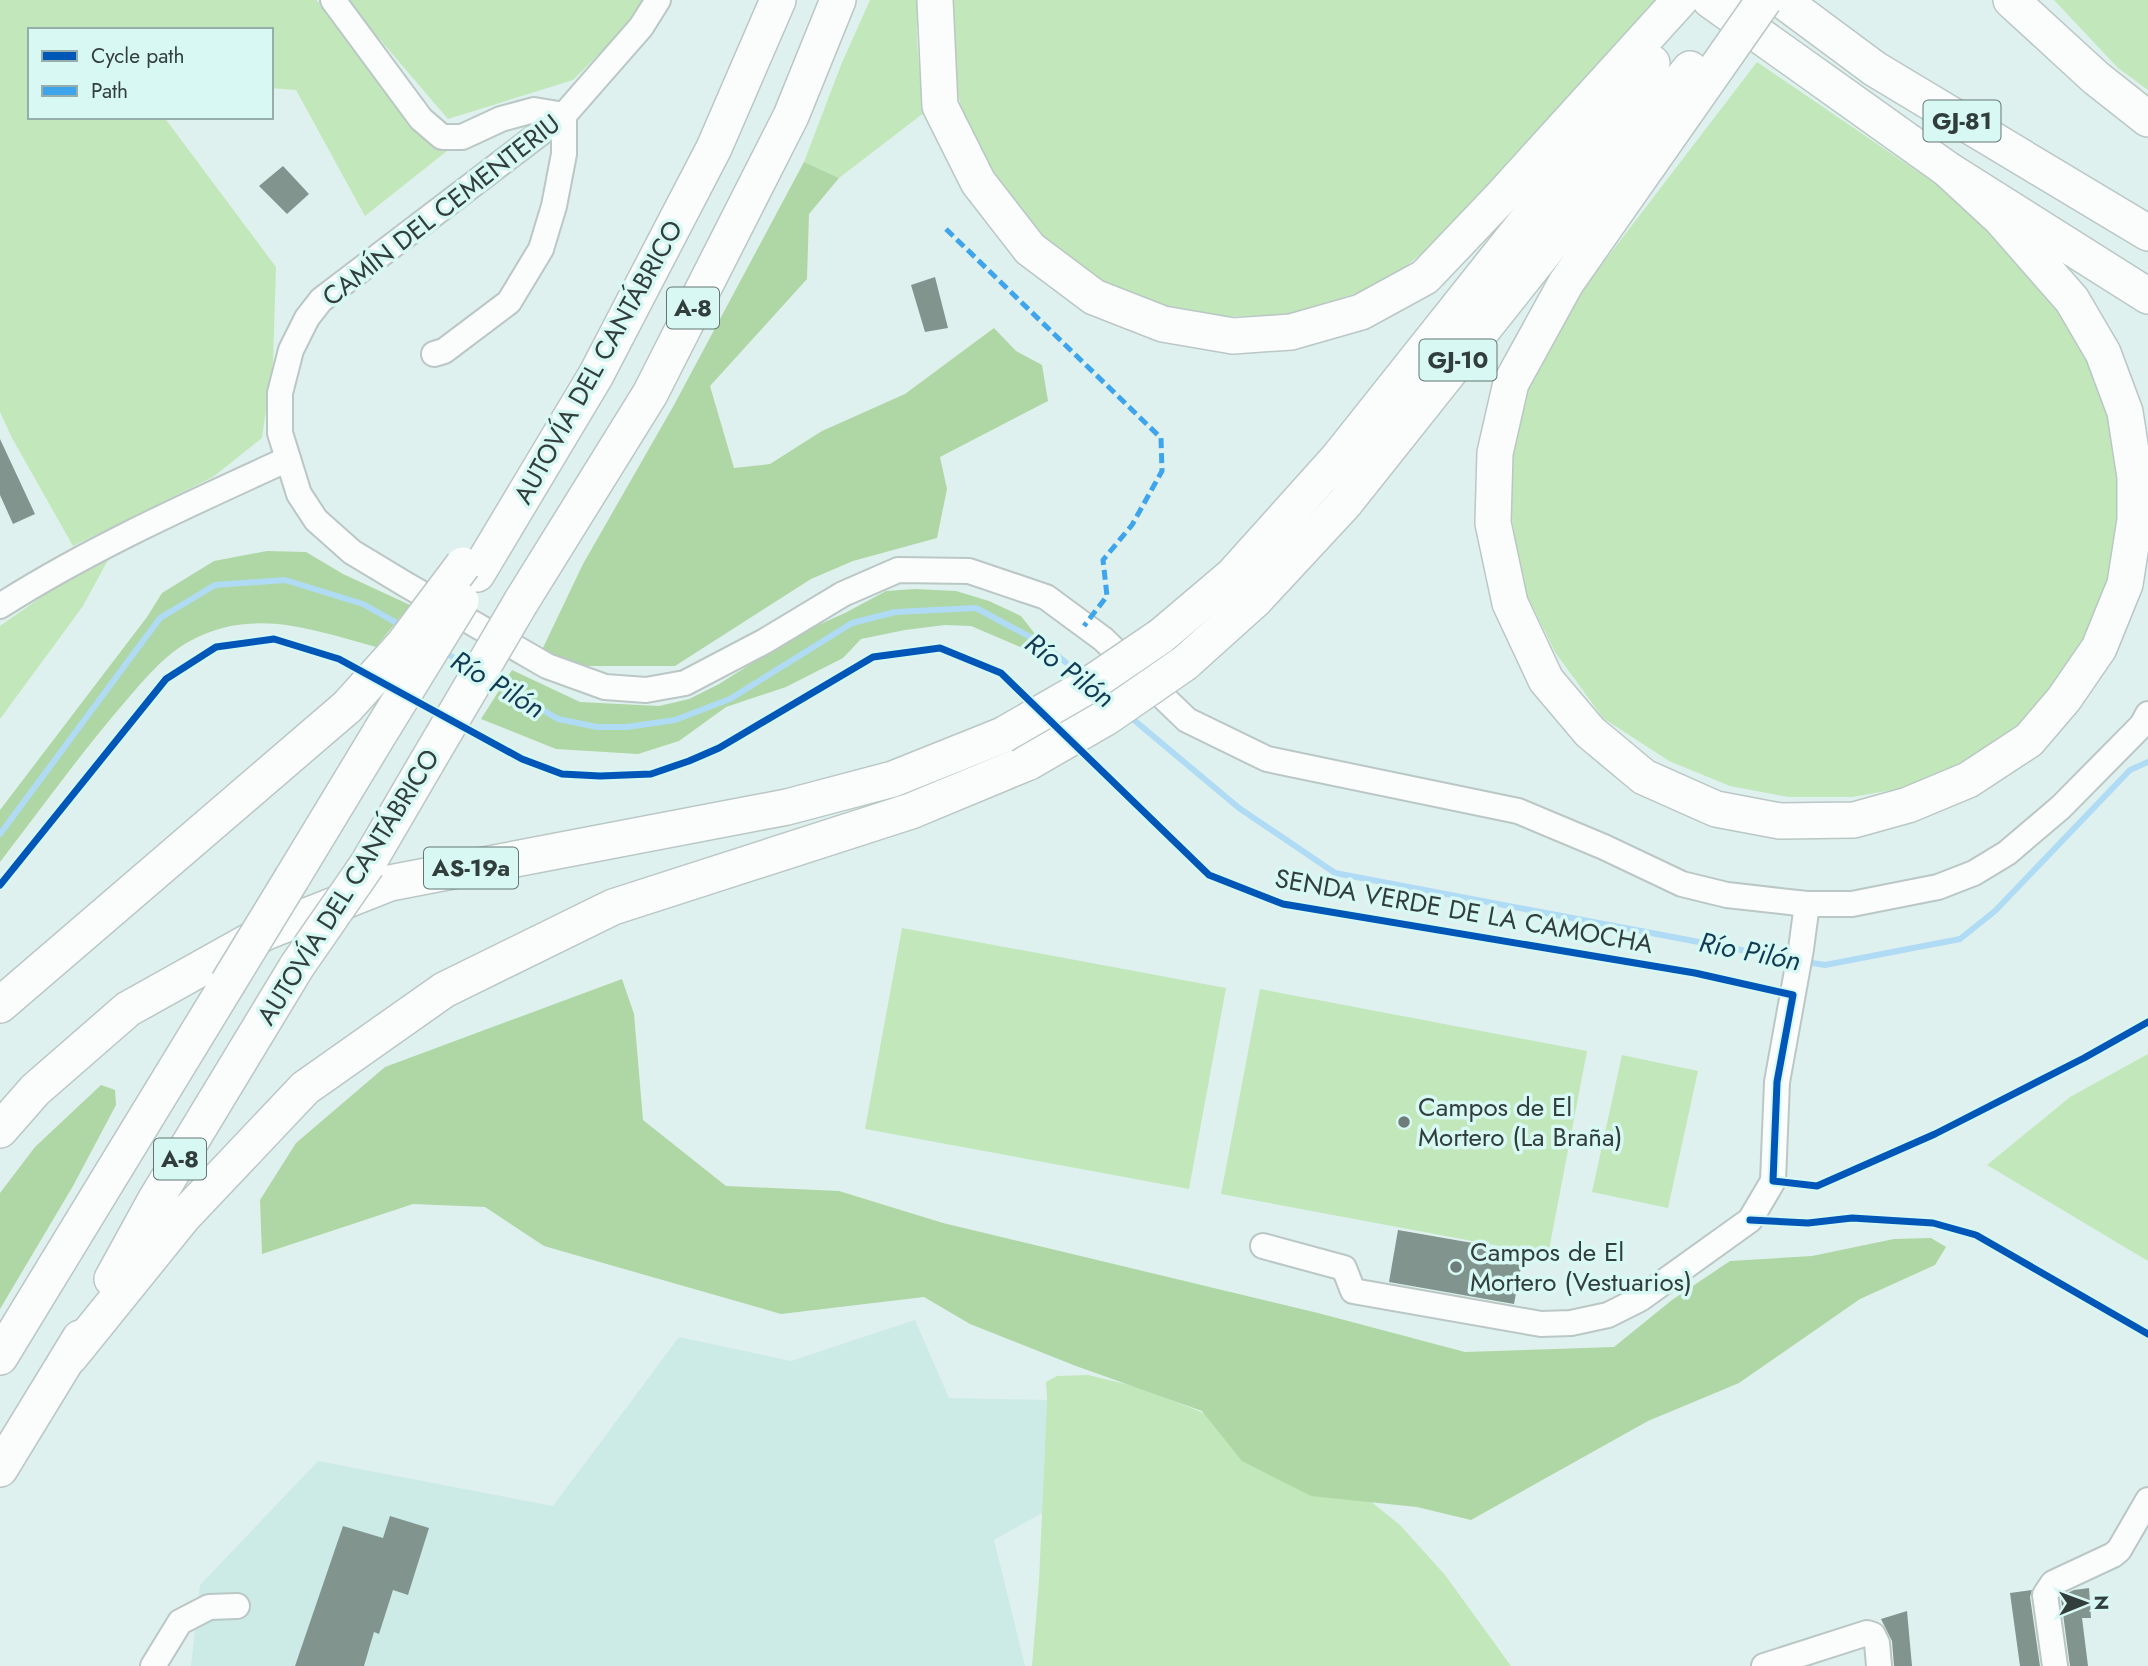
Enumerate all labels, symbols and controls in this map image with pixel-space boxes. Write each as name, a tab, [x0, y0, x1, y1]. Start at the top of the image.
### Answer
legend	[28, 28, 273, 119]
text: Cycle path	[91, 41, 184, 71]
text: Path	[91, 76, 128, 106]
road number: GJ-81	[1924, 100, 2000, 141]
street label: CAMÍN DEL CEMENTERIU	[314, 105, 568, 315]
street label: AUTOVÍA DEL CANTÁBRICO	[504, 213, 692, 511]
road number: A-8	[667, 288, 719, 328]
road number: GJ-10	[1420, 340, 1496, 380]
water label: Río Pilón	[1016, 623, 1123, 718]
water label: Río Pilón	[443, 640, 552, 728]
street label: AUTOVÍA DEL CANTÁBRICO	[247, 742, 449, 1032]
road number: AS-19a	[424, 848, 518, 888]
street label: SENDA VERDE DE LA CAMOCHA	[1272, 859, 1657, 963]
water label: Río Pilón	[1696, 922, 1804, 981]
place label: Campos de El Mortero (La Braña)	[1418, 1088, 1623, 1156]
marker: Campos de El Mortero (La Braña)	[1396, 1114, 1412, 1130]
road number: A-8	[154, 1139, 206, 1180]
place label: Campos de El Mortero (Vestuarios)	[1470, 1233, 1692, 1301]
marker: Campos de El Mortero (Vestuarios)	[1448, 1259, 1464, 1275]
north arrow	[2050, 1568, 2120, 1638]
text: N	[2088, 1595, 2115, 1610]

